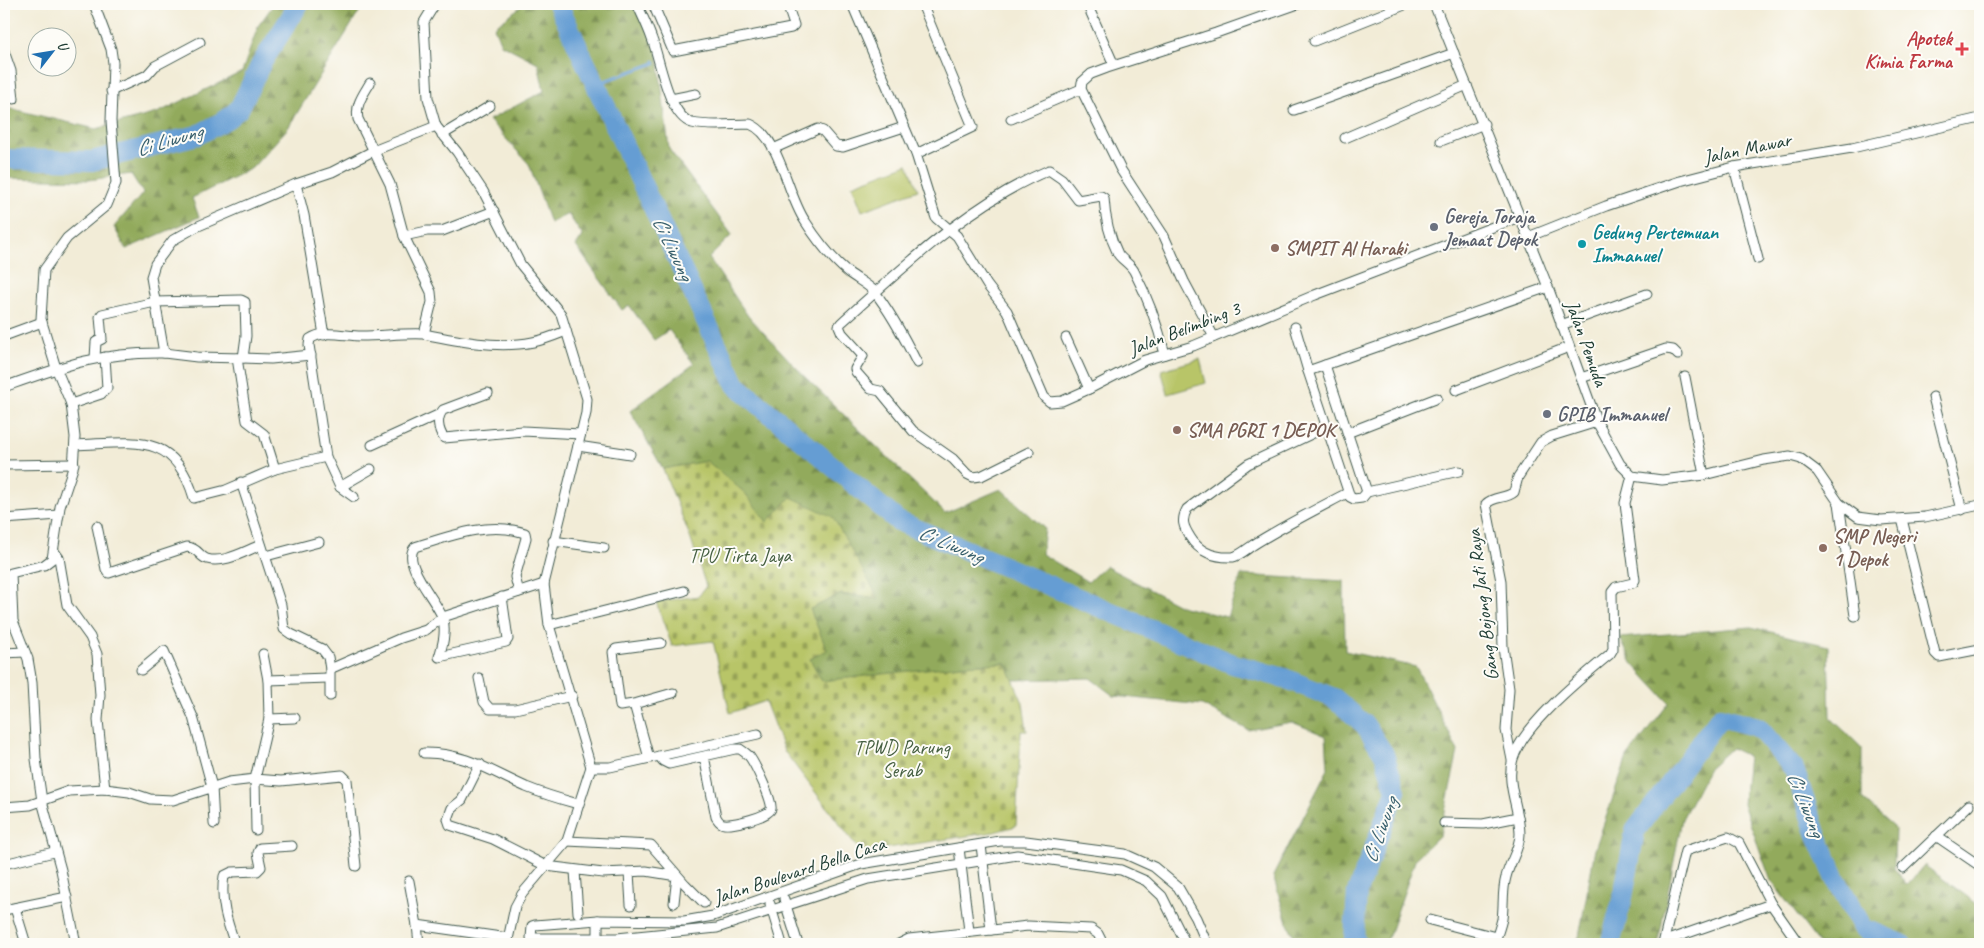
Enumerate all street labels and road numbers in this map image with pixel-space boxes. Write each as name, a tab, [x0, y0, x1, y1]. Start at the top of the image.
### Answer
street label: Jalan Mawar	[1700, 127, 1795, 170]
street label: Jalan Belimbing 3	[1124, 295, 1245, 362]
street label: Jalan Pemuda	[1559, 296, 1614, 392]
street label: Gang Bojong Jati Raya	[1461, 527, 1504, 682]
street label: Jalan Boulevard Bella Casa	[709, 830, 889, 910]

